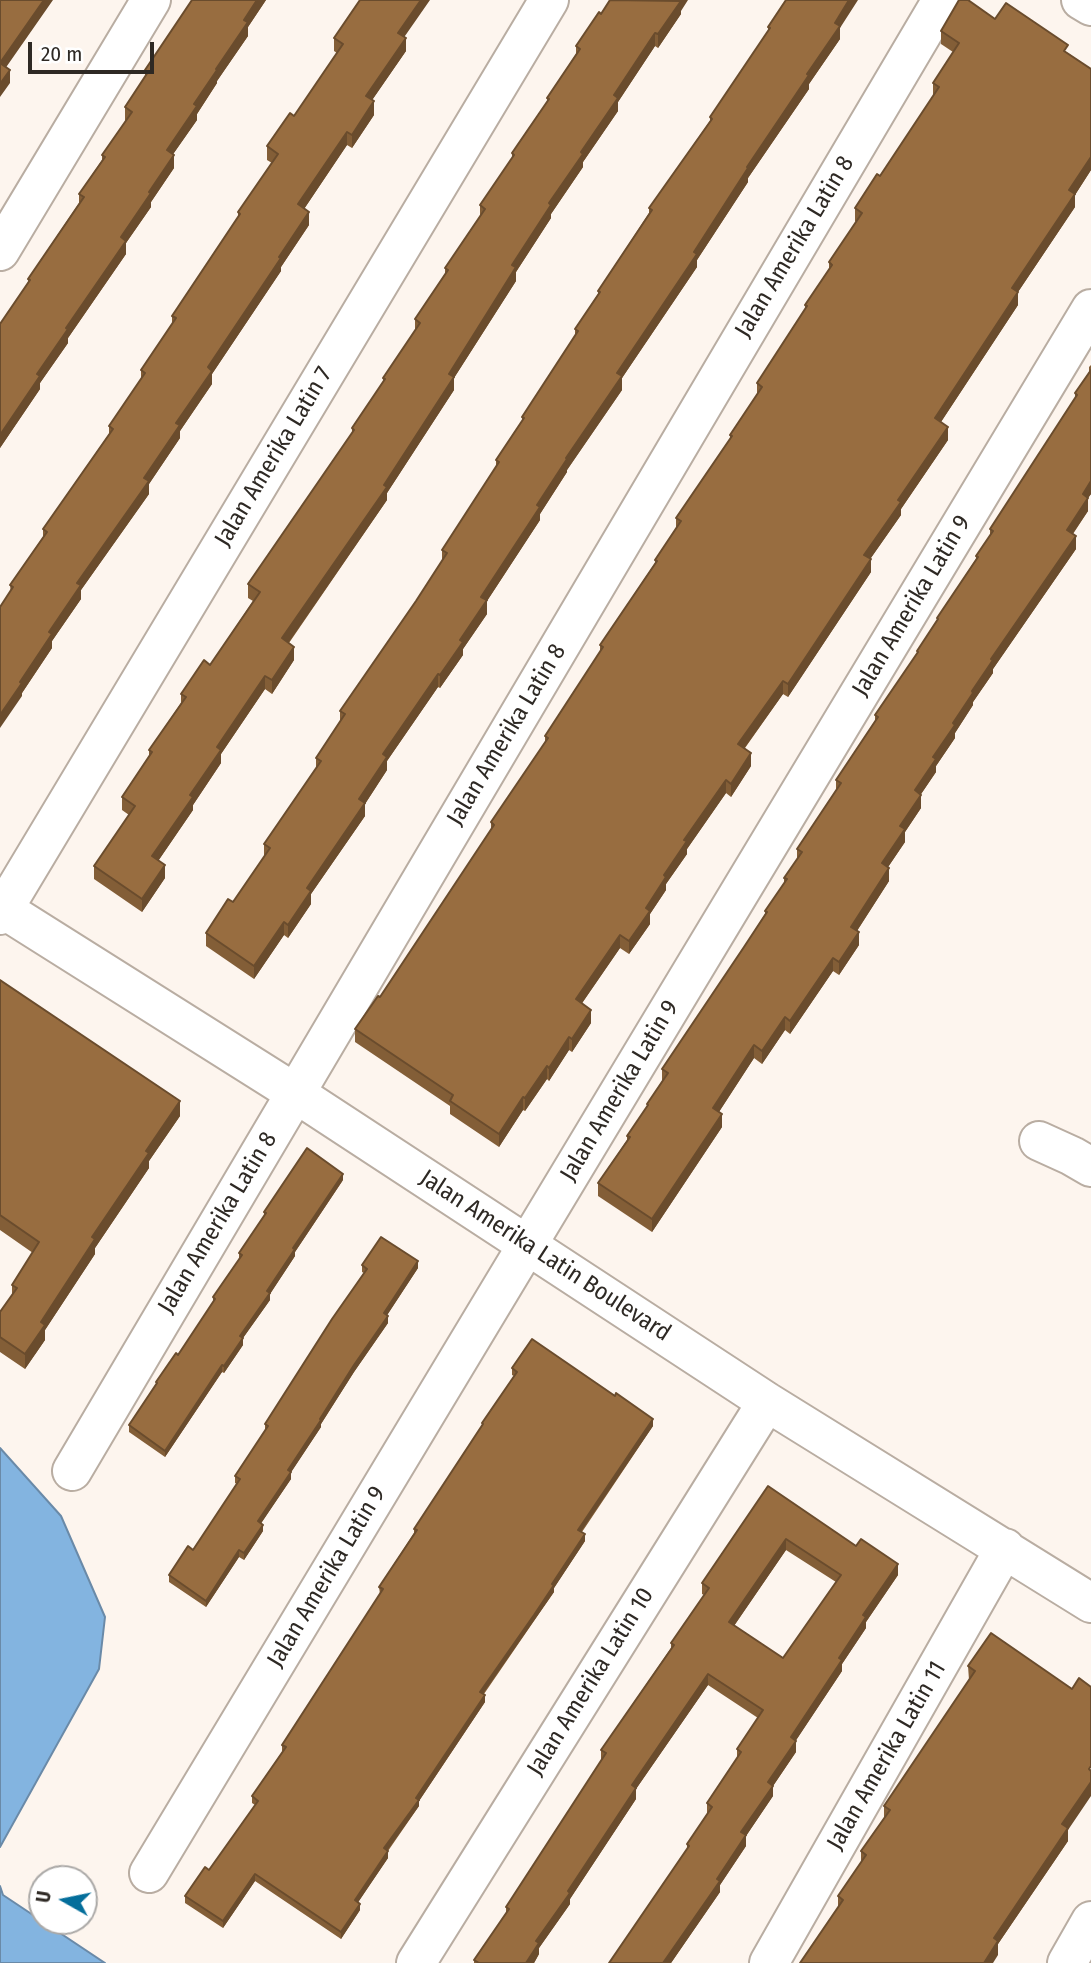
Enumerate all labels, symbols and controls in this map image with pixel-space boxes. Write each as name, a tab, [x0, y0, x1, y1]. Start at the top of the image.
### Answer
scale bar	[32, 28, 158, 72]
text: 20 m	[41, 41, 82, 67]
street label: Jalan Amerika Latin 8	[730, 151, 860, 343]
street label: Jalan Amerika Latin 7	[209, 362, 339, 552]
street label: Jalan Amerika Latin 9	[847, 510, 977, 702]
street label: Jalan Amerika Latin 8	[442, 639, 572, 831]
street label: Jalan Amerika Latin 9	[555, 995, 685, 1187]
street label: Jalan Amerika Latin 8	[153, 1127, 283, 1319]
street label: Jalan Amerika Latin Boulevard	[414, 1164, 676, 1348]
street label: Jalan Amerika Latin 9	[262, 1481, 392, 1673]
street label: Jalan Amerika Latin 10	[522, 1583, 660, 1781]
street label: Jalan Amerika Latin 11	[821, 1657, 953, 1855]
north arrow	[28, 1865, 98, 1935]
text: U	[32, 1890, 56, 1904]

